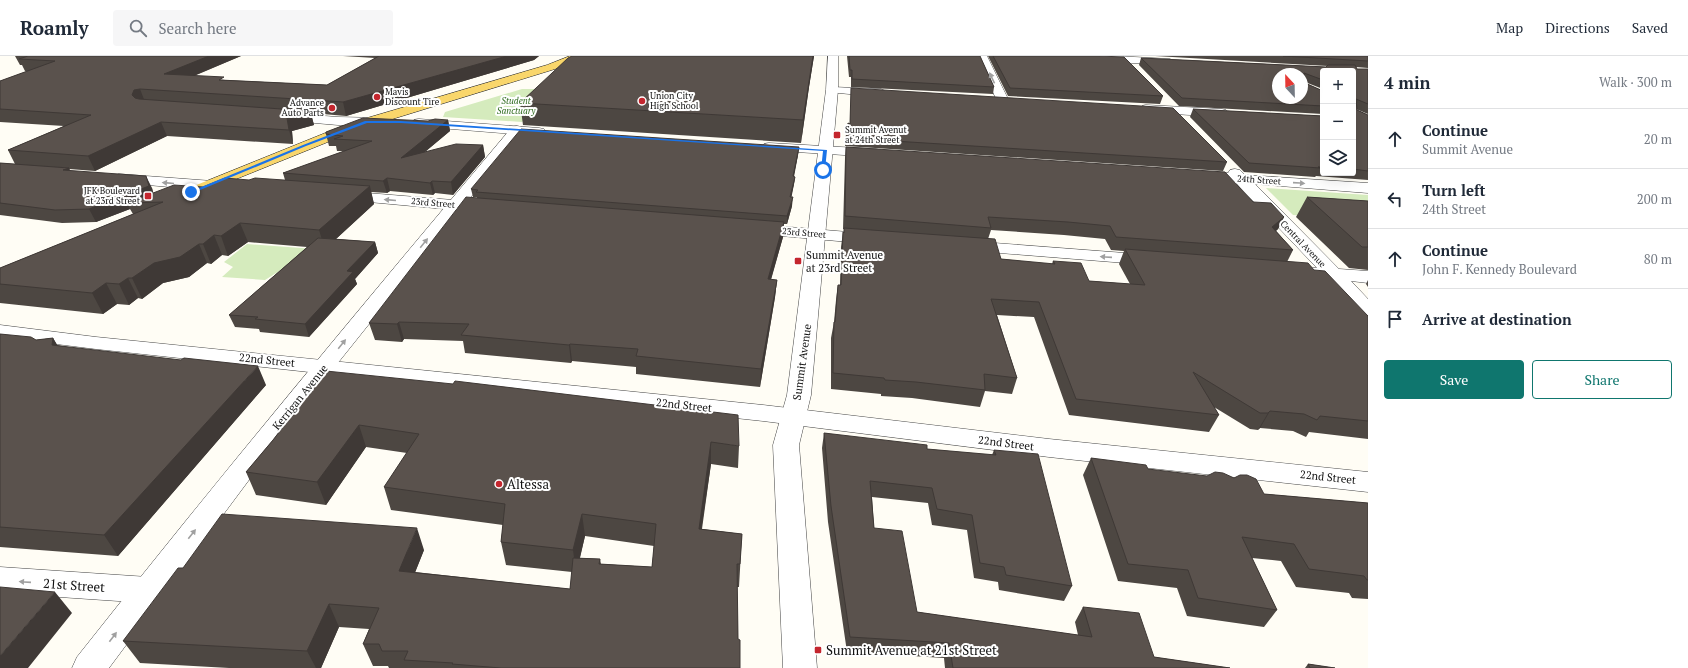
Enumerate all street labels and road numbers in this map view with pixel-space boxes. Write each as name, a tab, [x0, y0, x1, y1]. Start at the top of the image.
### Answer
street label: 24th Street	[1236, 172, 1282, 188]
street label: 23rd Street	[410, 195, 456, 211]
street label: Central Avenue	[1277, 218, 1329, 270]
street label: 23rd Street	[781, 225, 827, 241]
street label: Summit Avenue	[790, 322, 814, 401]
street label: 22nd Street	[238, 350, 296, 370]
street label: Kerrigan Avenue	[269, 361, 331, 433]
street label: 22nd Street	[655, 395, 713, 415]
street label: 22nd Street	[977, 433, 1035, 453]
street label: 22nd Street	[1299, 467, 1357, 487]
street label: 21st Street	[42, 574, 106, 596]

